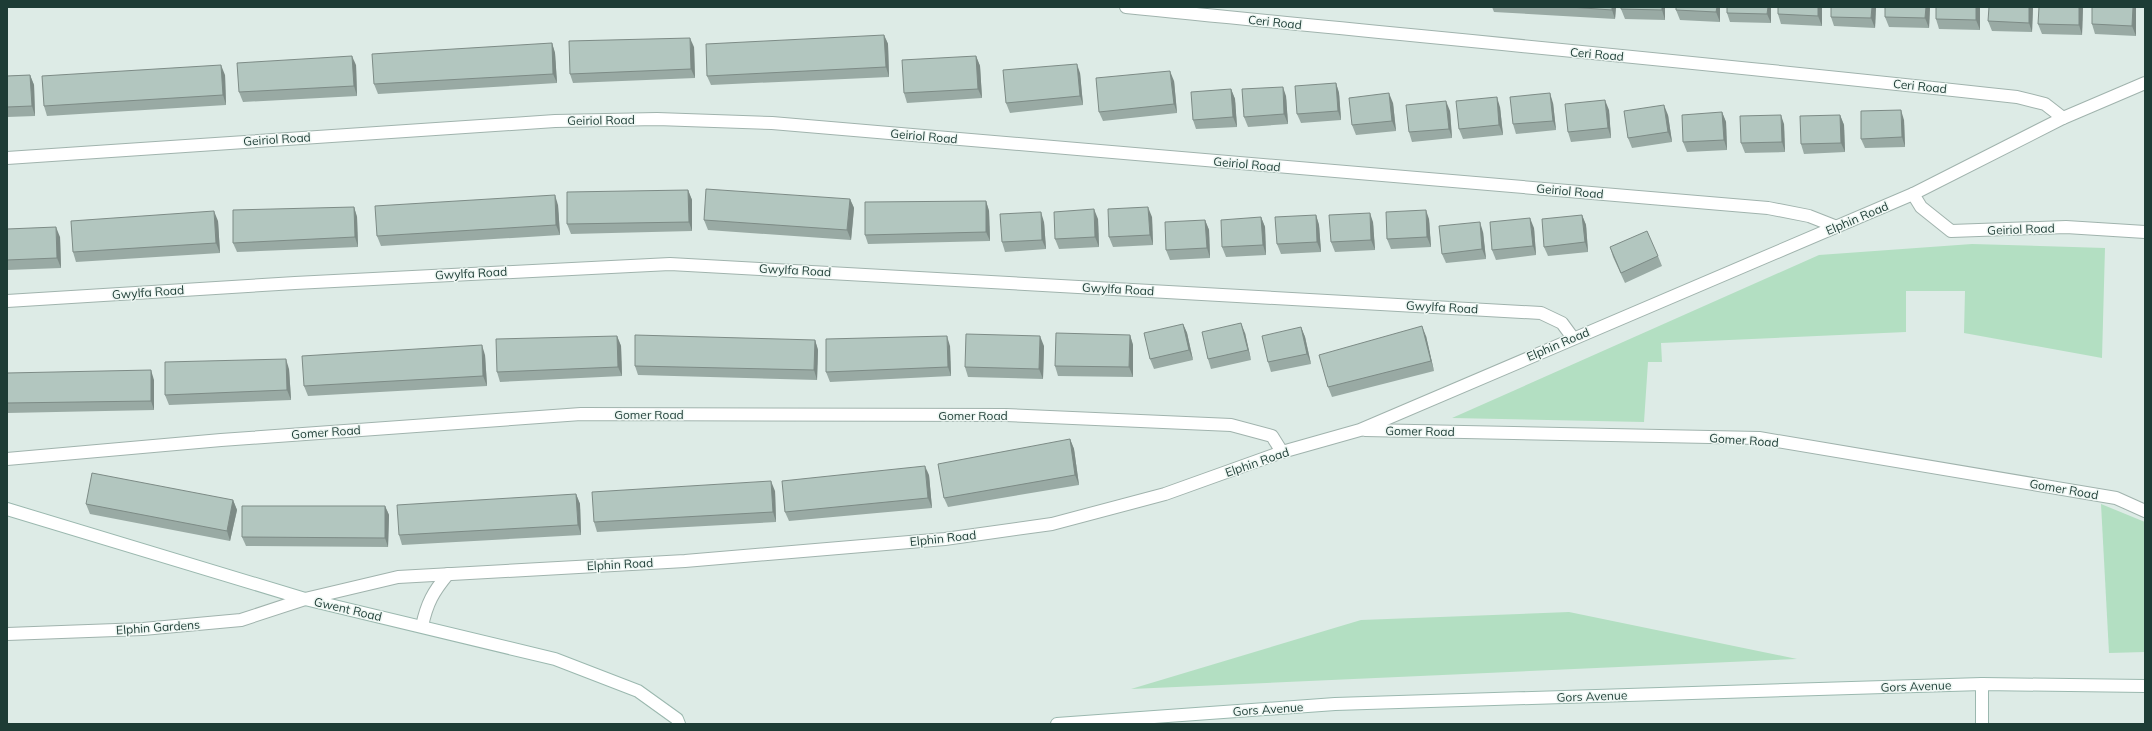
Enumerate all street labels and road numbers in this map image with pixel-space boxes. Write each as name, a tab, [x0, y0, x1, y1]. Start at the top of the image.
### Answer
street label: Ceri Road	[1247, 12, 1303, 32]
street label: Ceri Road	[1569, 44, 1625, 64]
street label: Ceri Road	[1892, 76, 1948, 96]
street label: Geiriol Road	[567, 112, 635, 128]
street label: Geiriol Road	[890, 126, 958, 146]
street label: Geiriol Road	[243, 129, 311, 149]
street label: Geiriol Road	[1213, 154, 1281, 174]
street label: Geiriol Road	[1536, 181, 1604, 201]
street label: Elphin Road	[1823, 198, 1891, 238]
street label: Geiriol Road	[1987, 220, 2055, 238]
street label: Gwylfa Road	[758, 261, 832, 279]
street label: Gwylfa Road	[434, 264, 508, 282]
street label: Gwylfa Road	[1081, 280, 1155, 298]
street label: Gwylfa Road	[111, 282, 185, 302]
street label: Gwylfa Road	[1405, 298, 1479, 316]
street label: Elphin Road	[1524, 324, 1592, 364]
street label: Gomer Road	[614, 407, 684, 422]
street label: Gomer Road	[938, 408, 1008, 423]
street label: Gomer Road	[291, 422, 361, 442]
street label: Gomer Road	[1385, 423, 1455, 439]
street label: Gomer Road	[1709, 430, 1779, 450]
street label: Elphin Road	[1223, 444, 1291, 480]
street label: Gomer Road	[2028, 476, 2100, 502]
street label: Elphin Road	[909, 527, 977, 549]
street label: Elphin Road	[586, 555, 654, 573]
street label: Gwent Road	[312, 594, 384, 624]
street label: Elphin Gardens	[116, 617, 201, 637]
street label: Gors Avenue	[1880, 677, 1952, 695]
street label: Gors Avenue	[1556, 687, 1628, 705]
street label: Gors Avenue	[1232, 699, 1304, 719]

